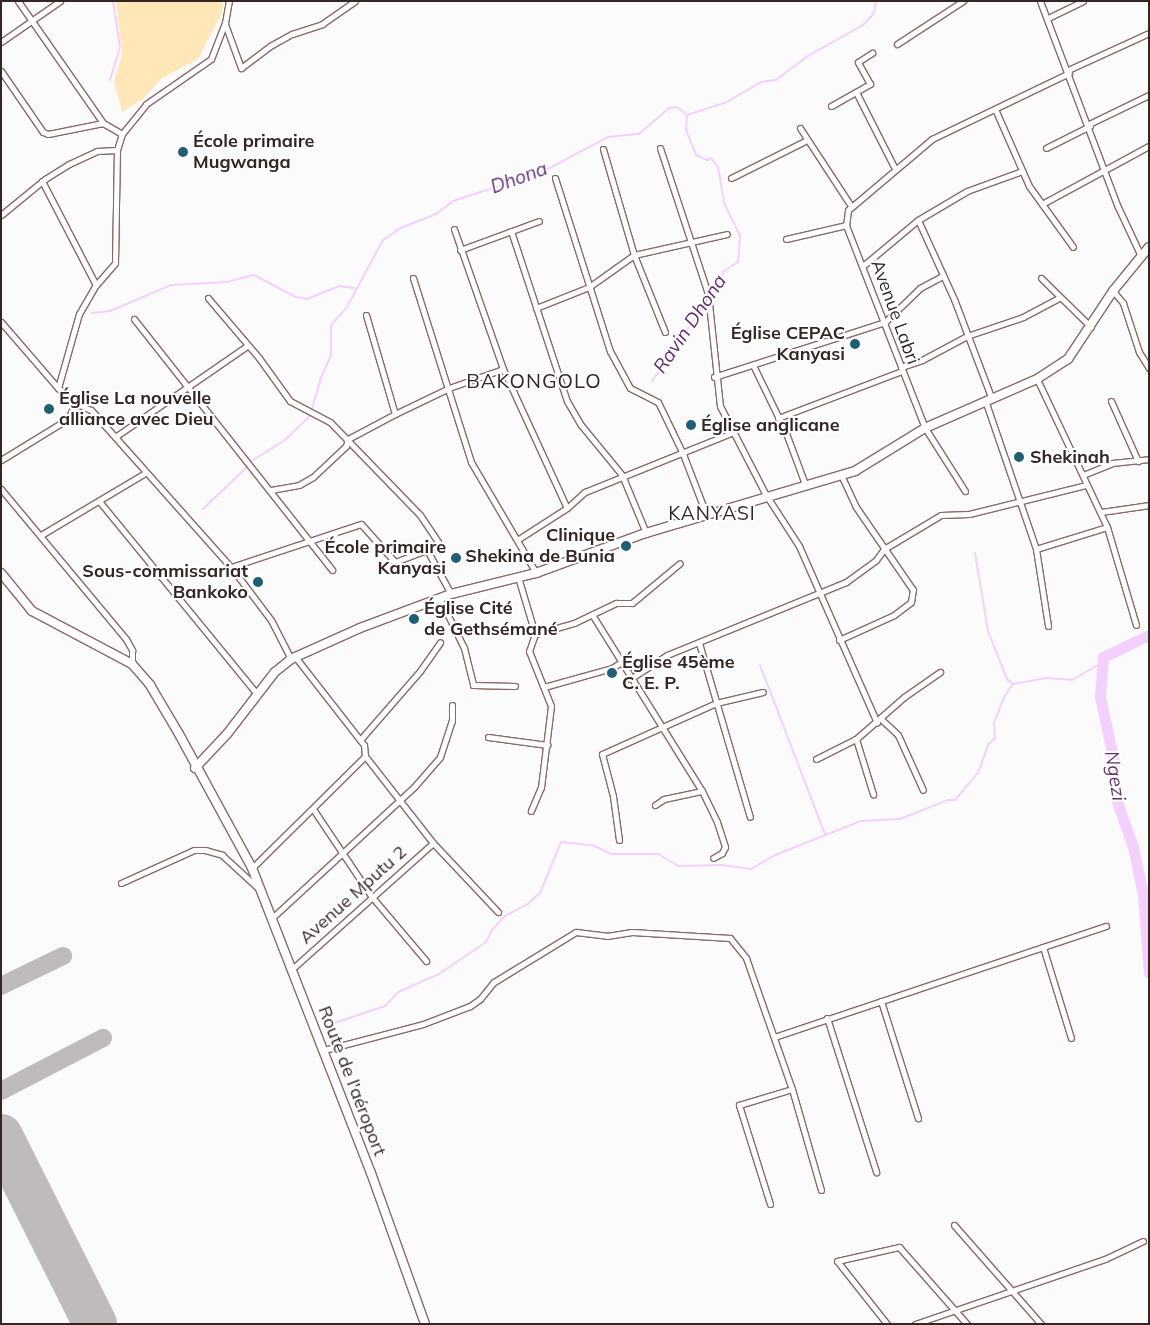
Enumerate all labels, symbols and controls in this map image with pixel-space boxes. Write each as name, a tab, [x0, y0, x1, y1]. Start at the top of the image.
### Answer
place label: École primaire Mugwanga	[193, 131, 314, 173]
marker: École primaire Mugwanga	[177, 146, 189, 158]
water label: Dhona	[488, 157, 550, 199]
street label: Avenue Labri	[866, 257, 924, 367]
water label: Ravin Dhona	[649, 270, 731, 378]
place label: Église CEPAC Kanyasi	[731, 323, 845, 366]
marker: Église CEPAC Kanyasi	[849, 338, 861, 350]
district label: BAKONGOLO	[465, 368, 603, 392]
place label: Église La nouvelle alliance avec Dieu	[59, 388, 214, 430]
marker: Église La nouvelle alliance avec Dieu	[43, 403, 55, 415]
place label: Église anglicane	[701, 414, 840, 436]
marker: Église anglicane	[685, 419, 697, 431]
place label: Shekinah	[1030, 446, 1110, 468]
marker: Shekinah	[1012, 450, 1026, 464]
district label: KANYASI	[667, 503, 757, 525]
place label: Clinique Shekina de Bunia	[465, 525, 615, 568]
place label: École primaire Kanyasi	[325, 537, 446, 580]
marker: Clinique Shekina de Bunia	[619, 539, 633, 553]
marker: École primaire Kanyasi	[450, 552, 462, 564]
place label: Sous-commissariat Bankoko	[82, 561, 248, 604]
marker: Sous-commissariat Bankoko	[252, 576, 264, 588]
place label: Église Cité de Gethsémané	[424, 598, 558, 640]
marker: Église Cité de Gethsémané	[408, 613, 420, 625]
place label: Église 45ème C. E. P.	[622, 652, 735, 694]
marker: Église 45ème C. E. P.	[606, 667, 618, 679]
water label: Ngezi	[1100, 749, 1130, 803]
street label: Avenue Mputu 2	[295, 841, 411, 949]
street label: Route de l'aéroport	[313, 1003, 391, 1159]

